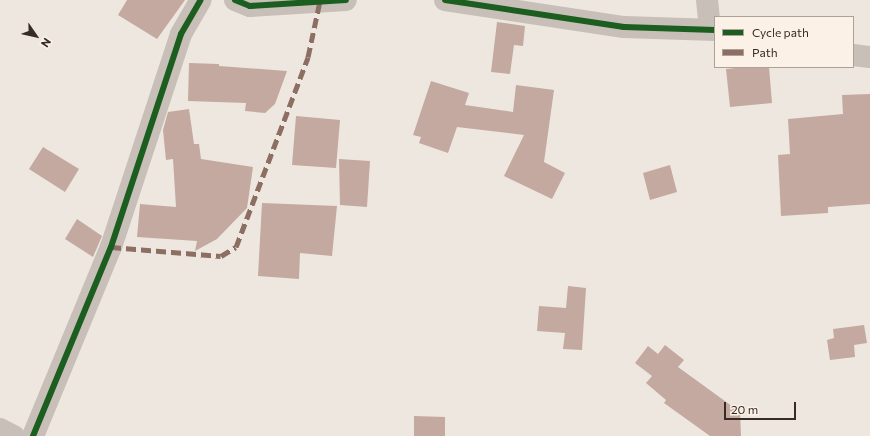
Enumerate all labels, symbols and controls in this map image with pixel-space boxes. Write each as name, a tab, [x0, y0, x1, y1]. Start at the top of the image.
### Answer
north arrow	[16, 16, 56, 56]
legend	[714, 16, 854, 68]
text: Cycle path	[752, 25, 809, 39]
text: N	[39, 36, 54, 50]
text: Path	[752, 45, 778, 59]
scale bar	[726, 394, 798, 420]
text: 20 m	[731, 402, 758, 416]

